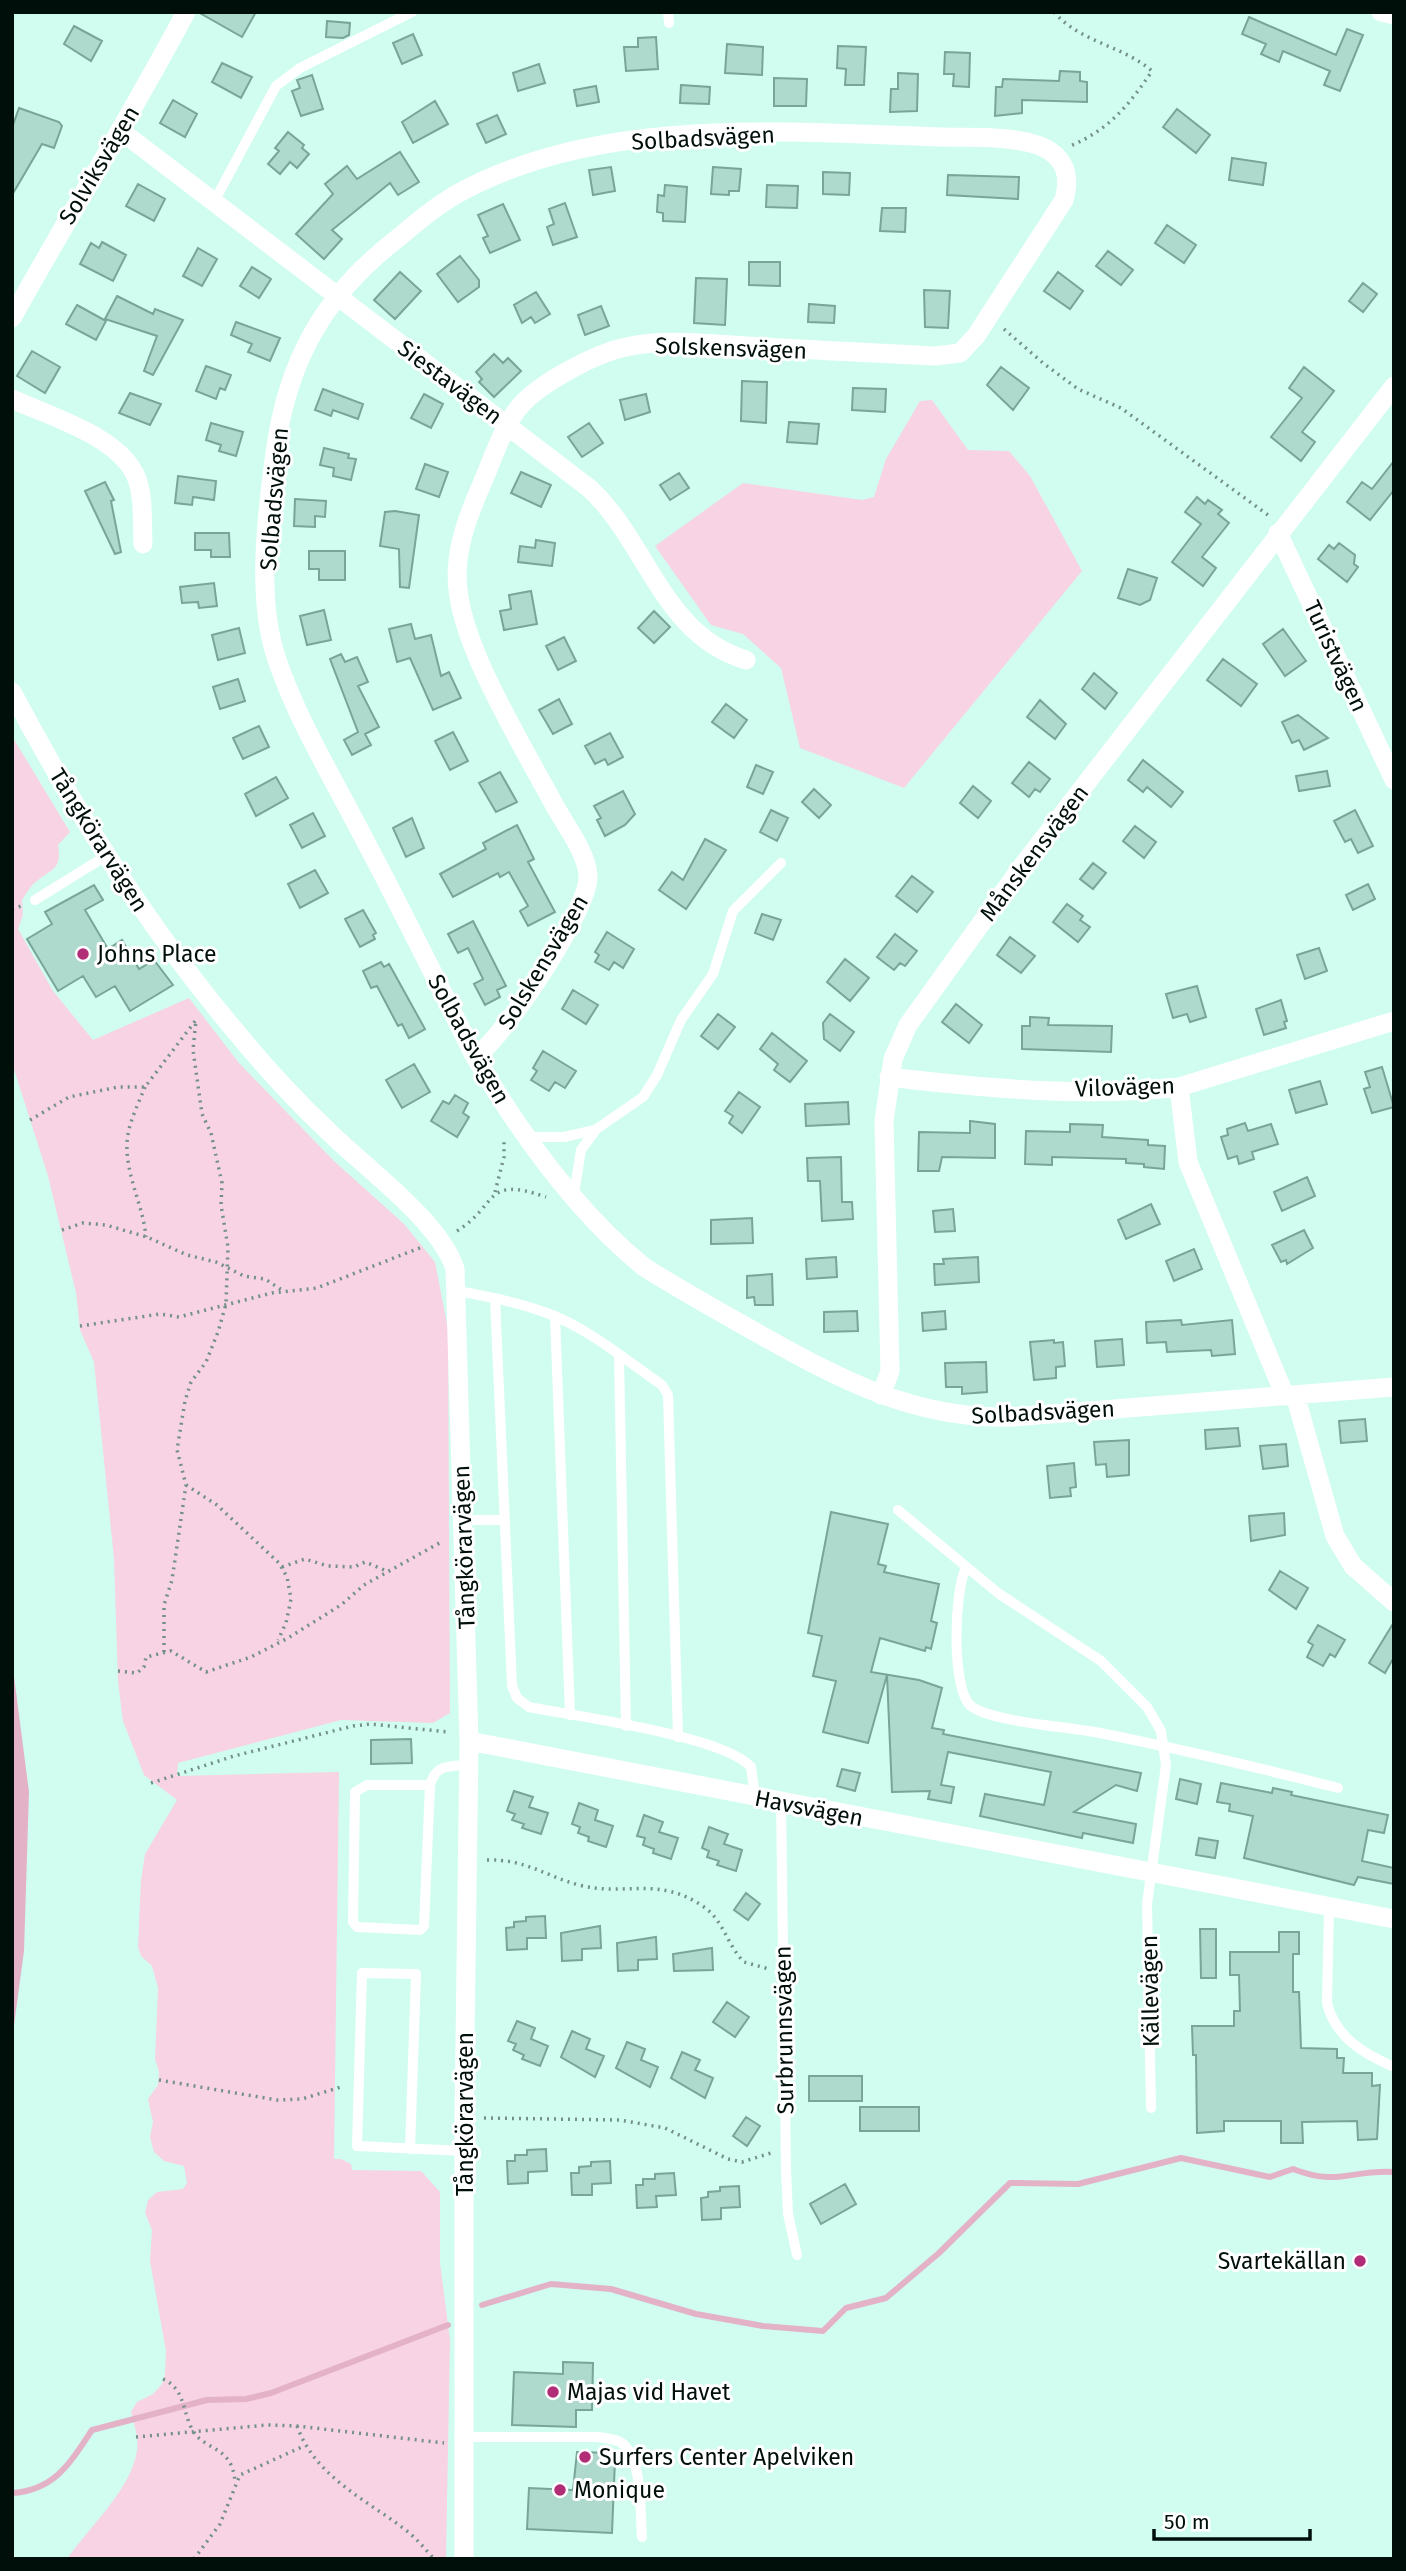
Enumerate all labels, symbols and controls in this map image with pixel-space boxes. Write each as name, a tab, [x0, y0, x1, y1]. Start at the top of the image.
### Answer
street label: Solviksvägen	[53, 101, 145, 229]
street label: Solbadsvägen	[631, 120, 775, 156]
street label: Solskensvägen	[654, 331, 808, 365]
street label: Siestavägen	[392, 334, 508, 430]
street label: Solbadsvägen	[254, 426, 294, 572]
street label: Turistvägen	[1298, 596, 1374, 716]
street label: Tångkörarvägen	[44, 763, 154, 917]
street label: Månskensvägen	[974, 779, 1094, 927]
street label: Solskensvägen	[492, 890, 594, 1034]
place label: Johns Place	[97, 940, 217, 968]
marker: Johns Place	[75, 946, 91, 962]
street label: Solbadsvägen	[422, 969, 516, 1109]
street label: Vilovägen	[1075, 1071, 1175, 1103]
street label: Solbadsvägen	[971, 1394, 1115, 1430]
street label: Tångkörarvägen	[447, 1465, 481, 1629]
street label: Havsvägen	[752, 1784, 866, 1832]
street label: Källevägen	[1135, 1935, 1165, 2047]
street label: Surbrunnsvägen	[769, 1945, 799, 2115]
street label: Tångkörarvägen	[451, 2032, 479, 2196]
place label: Svartekällan	[1218, 2247, 1346, 2275]
marker: Svartekällan	[1352, 2253, 1368, 2269]
place label: Majas vid Havet	[567, 2378, 731, 2406]
marker: Majas vid Havet	[545, 2384, 561, 2400]
place label: Surfers Center Apelviken	[599, 2443, 854, 2471]
marker: Surfers Center Apelviken	[577, 2449, 593, 2465]
place label: Monique	[574, 2476, 665, 2504]
marker: Monique	[552, 2482, 568, 2498]
scale bar	[1154, 2498, 1310, 2542]
text: 50 m	[1164, 2509, 1210, 2535]

